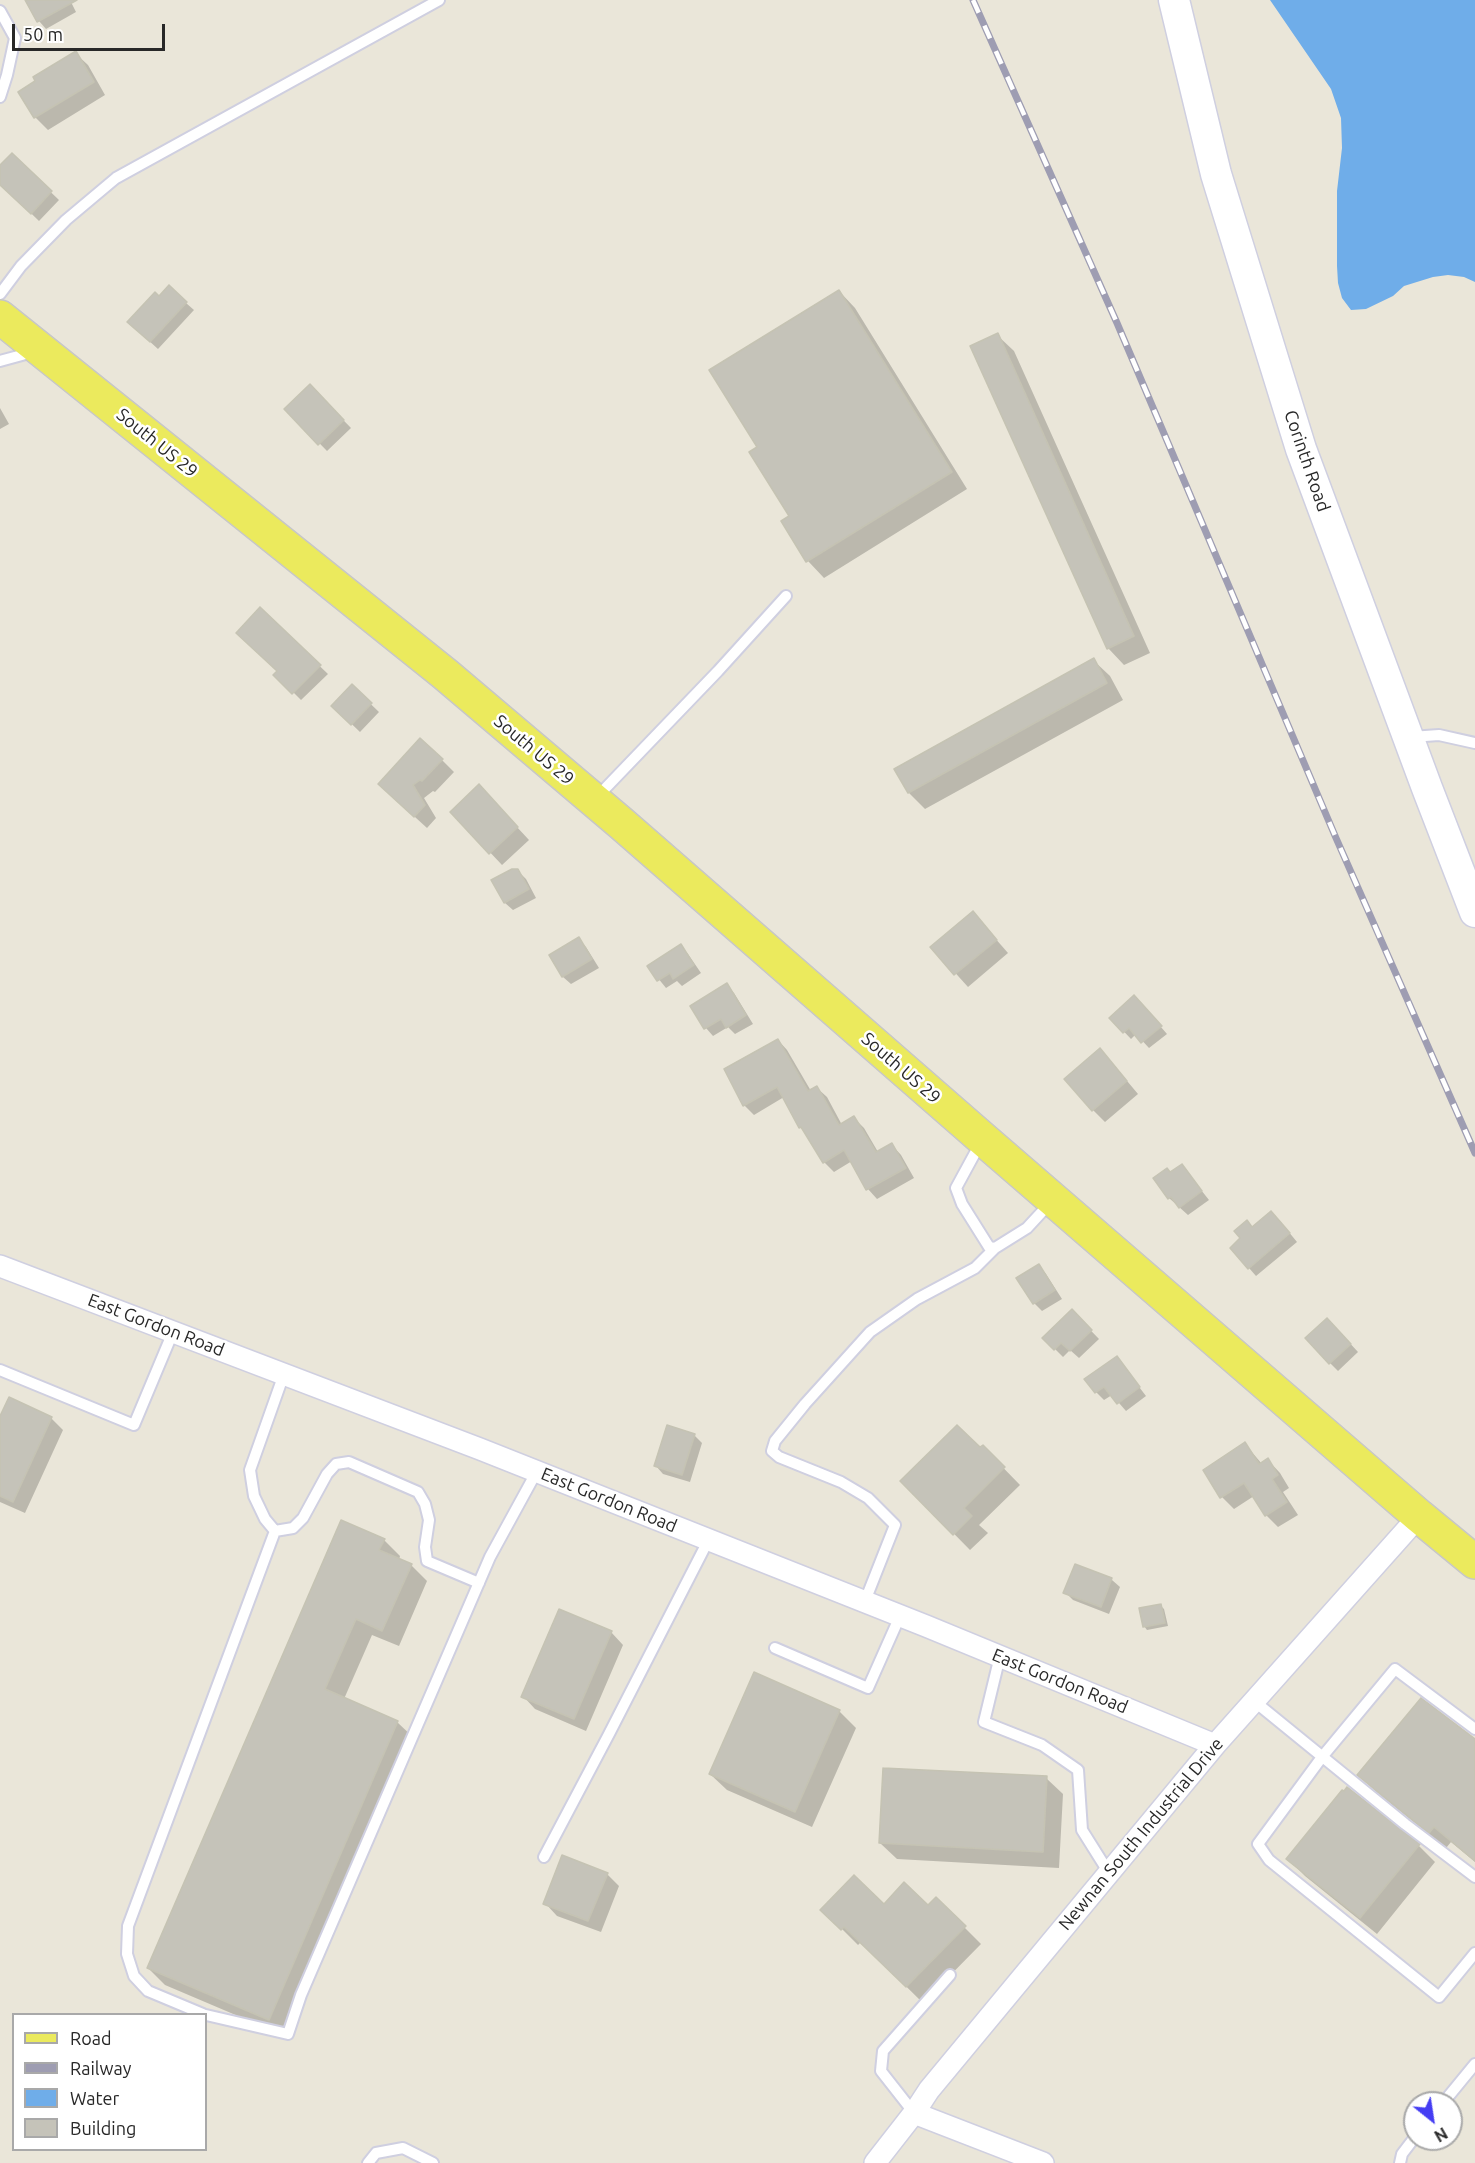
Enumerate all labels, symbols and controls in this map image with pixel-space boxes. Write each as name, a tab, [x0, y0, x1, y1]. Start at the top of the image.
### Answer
scale bar	[15, 12, 168, 50]
text: 50 m	[23, 24, 63, 44]
street label: South US 29	[112, 404, 202, 482]
street label: Corinth Road	[1280, 407, 1334, 515]
street label: South US 29	[490, 710, 578, 790]
street label: South US 29	[857, 1028, 945, 1108]
street label: East Gordon Road	[85, 1289, 227, 1361]
street label: East Gordon Road	[538, 1463, 680, 1537]
street label: East Gordon Road	[989, 1644, 1131, 1718]
street label: Newnan South Industrial Drive	[1054, 1733, 1228, 1935]
legend	[12, 2013, 207, 2151]
text: Road	[70, 2028, 112, 2048]
text: Railway	[70, 2058, 131, 2078]
text: Water	[70, 2088, 119, 2108]
north arrow	[1403, 2091, 1463, 2151]
text: Building	[70, 2118, 136, 2138]
text: N	[1431, 2124, 1451, 2146]

